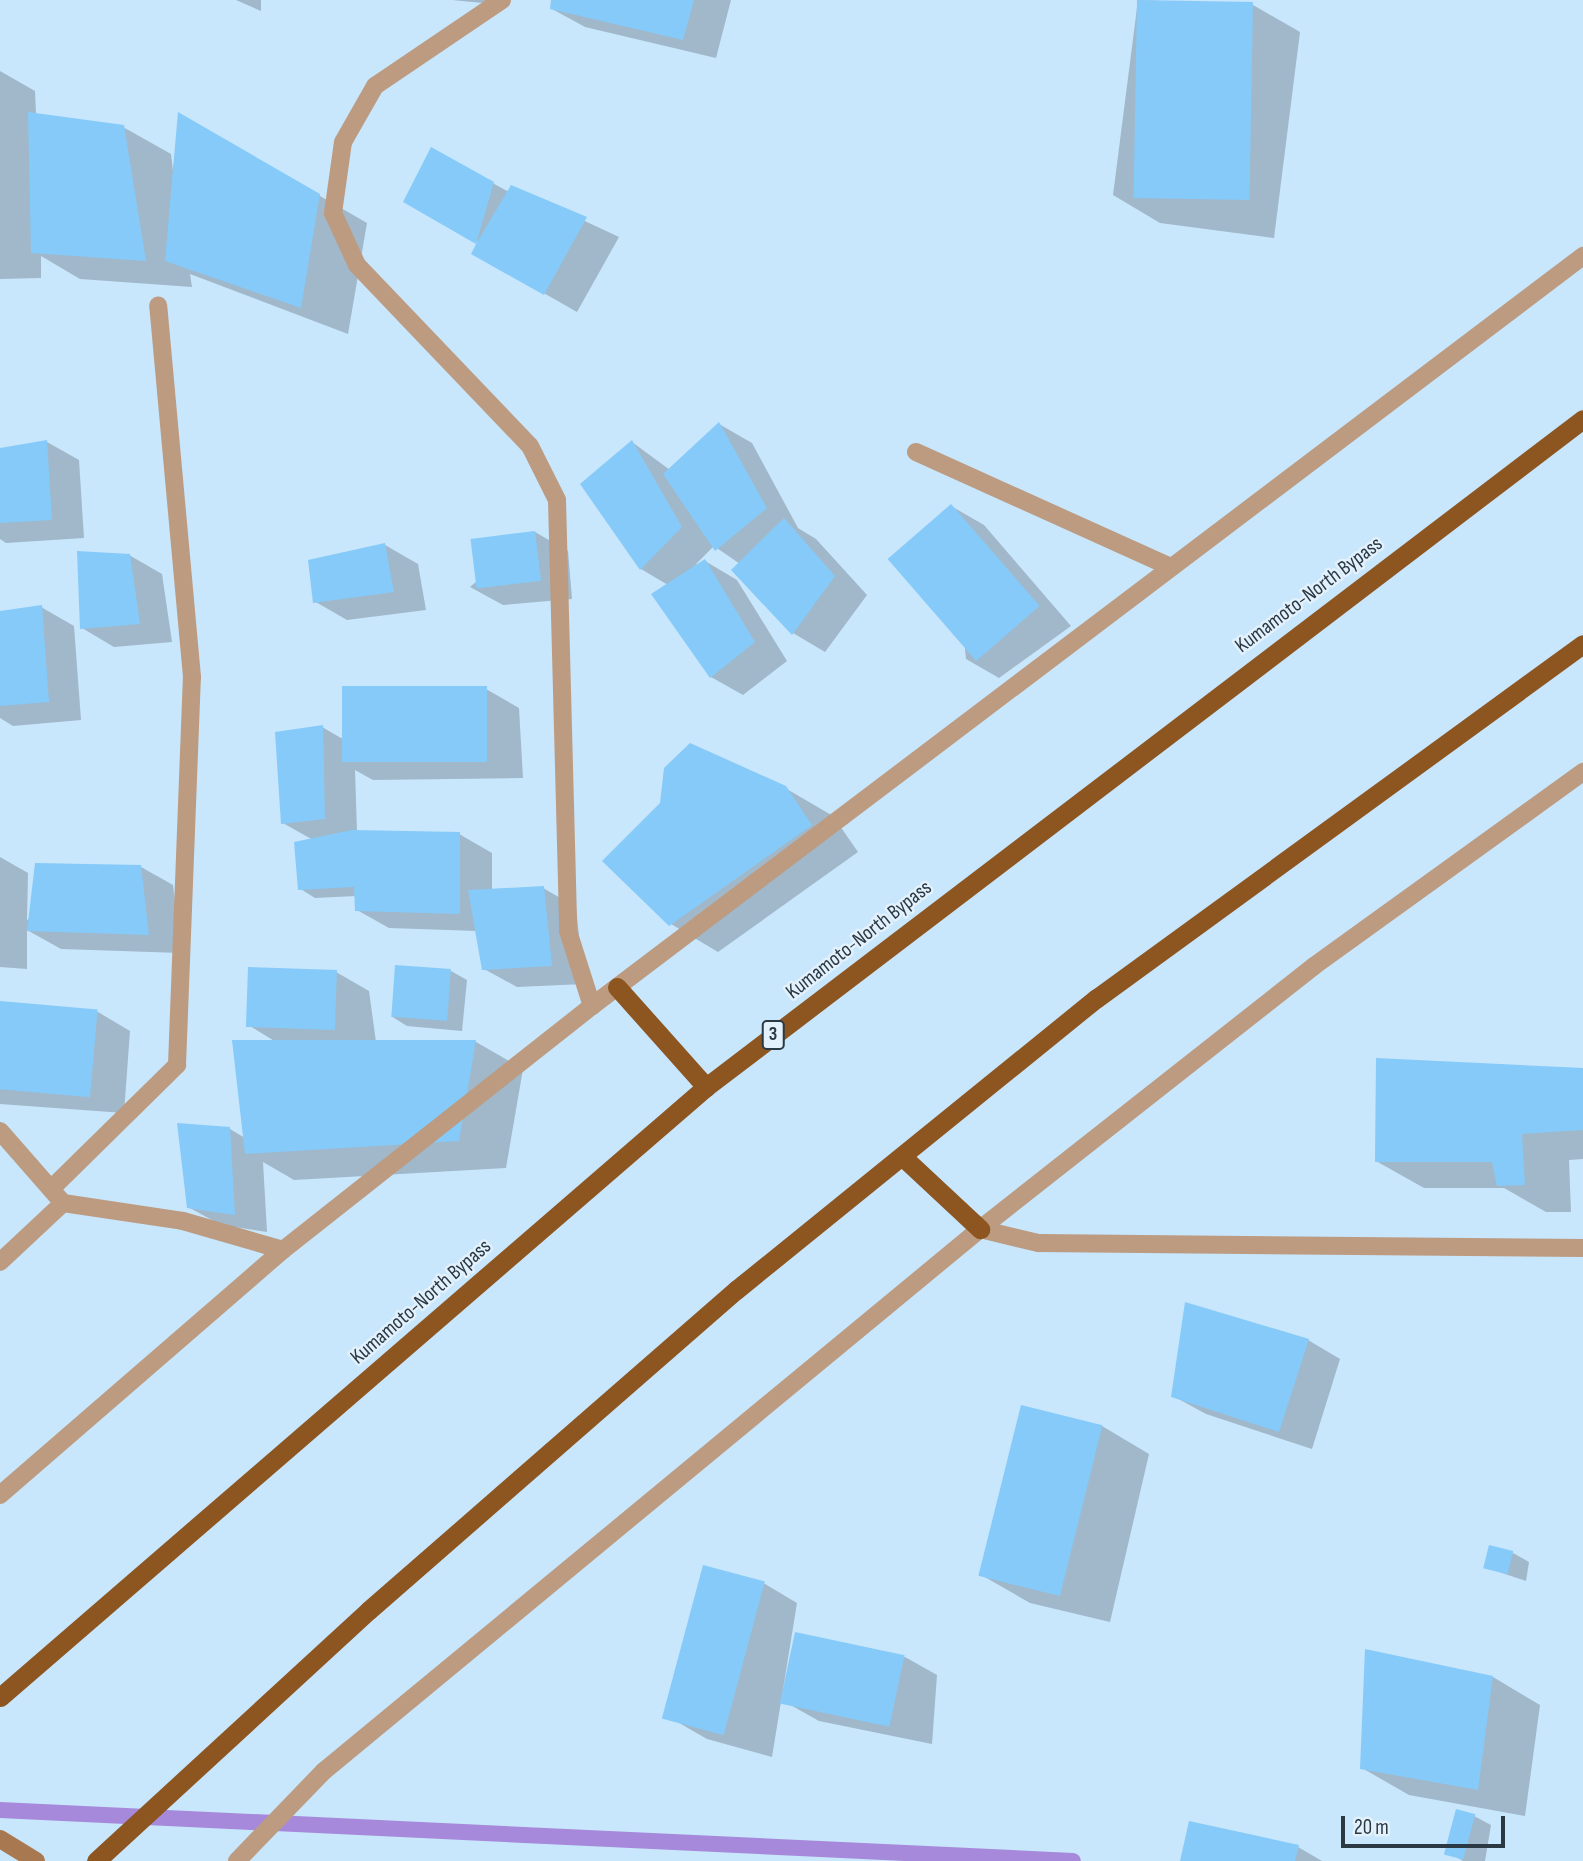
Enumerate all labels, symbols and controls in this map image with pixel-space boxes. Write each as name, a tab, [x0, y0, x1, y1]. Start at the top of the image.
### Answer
street label: Kumamoto-North Bypass	[1230, 531, 1388, 659]
street label: Kumamoto-North Bypass	[781, 875, 937, 1005]
road number: 3	[761, 1020, 785, 1050]
street label: Kumamoto-North Bypass	[346, 1234, 496, 1370]
scale bar	[1345, 1801, 1510, 1845]
text: 20 m	[1354, 1815, 1389, 1840]

